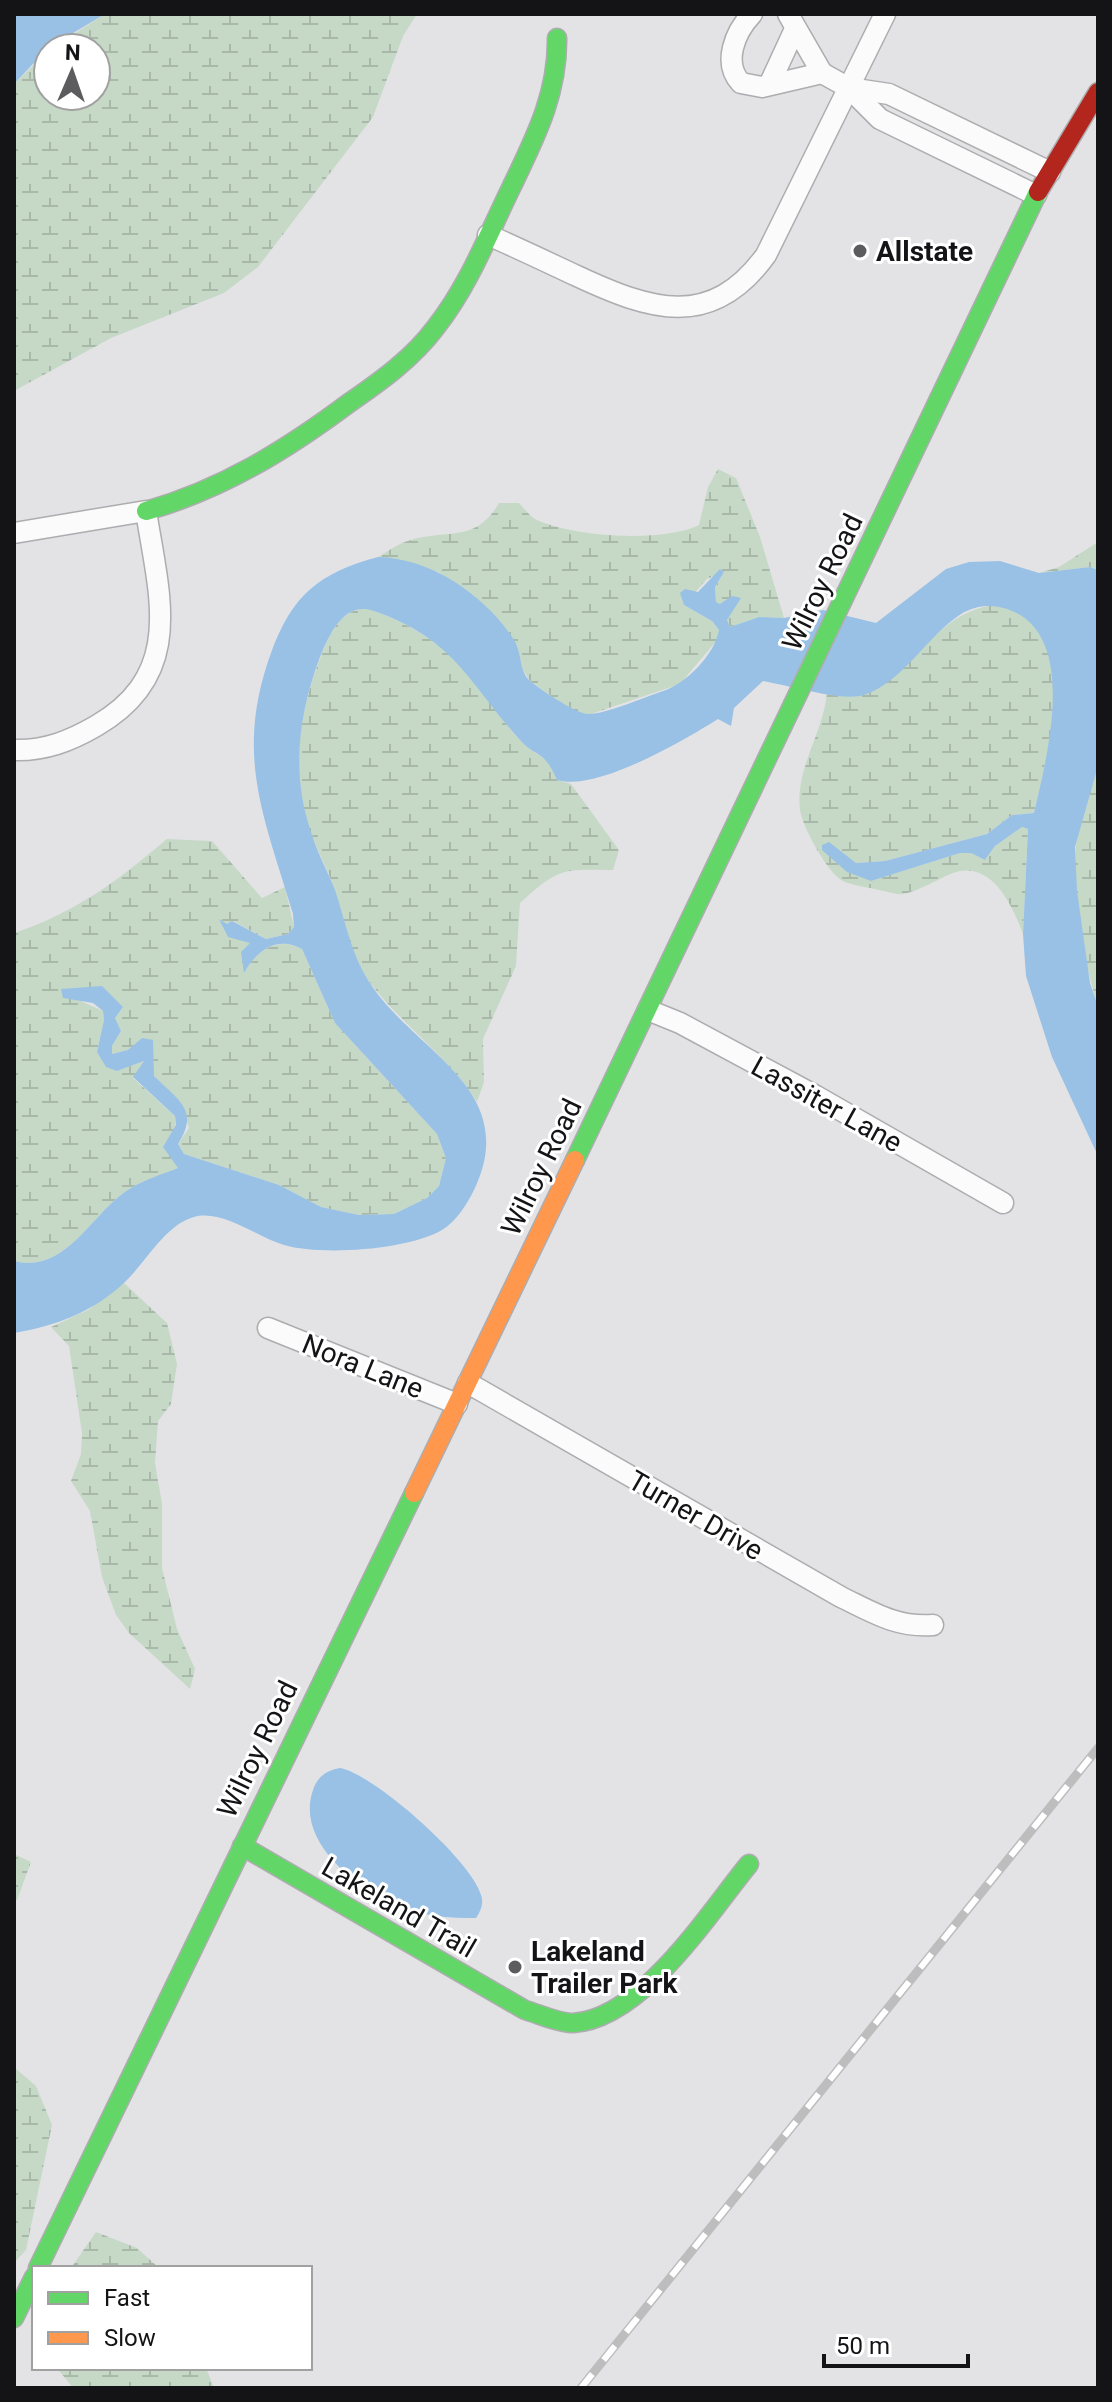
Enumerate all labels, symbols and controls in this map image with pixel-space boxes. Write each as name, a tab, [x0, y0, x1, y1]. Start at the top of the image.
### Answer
north arrow	[32, 32, 112, 112]
text: N	[64, 40, 81, 65]
place label: Allstate	[876, 235, 973, 268]
marker: Allstate	[851, 242, 869, 260]
street label: Wilroy Road	[775, 509, 870, 656]
street label: Lassiter Lane	[746, 1050, 908, 1159]
street label: Wilroy Road	[494, 1094, 589, 1241]
street label: Nora Lane	[297, 1327, 428, 1406]
street label: Turner Drive	[623, 1464, 769, 1567]
street label: Wilroy Road	[210, 1676, 305, 1823]
street label: Lakeland Trail	[316, 1850, 482, 1965]
place label: Lakeland Trailer Park	[531, 1935, 678, 2000]
marker: Lakeland Trailer Park	[506, 1958, 524, 1976]
legend	[32, 2266, 312, 2370]
text: Fast	[104, 2284, 150, 2312]
scale bar	[824, 2318, 968, 2368]
text: Slow	[104, 2324, 156, 2352]
text: 50 m	[836, 2332, 890, 2360]

